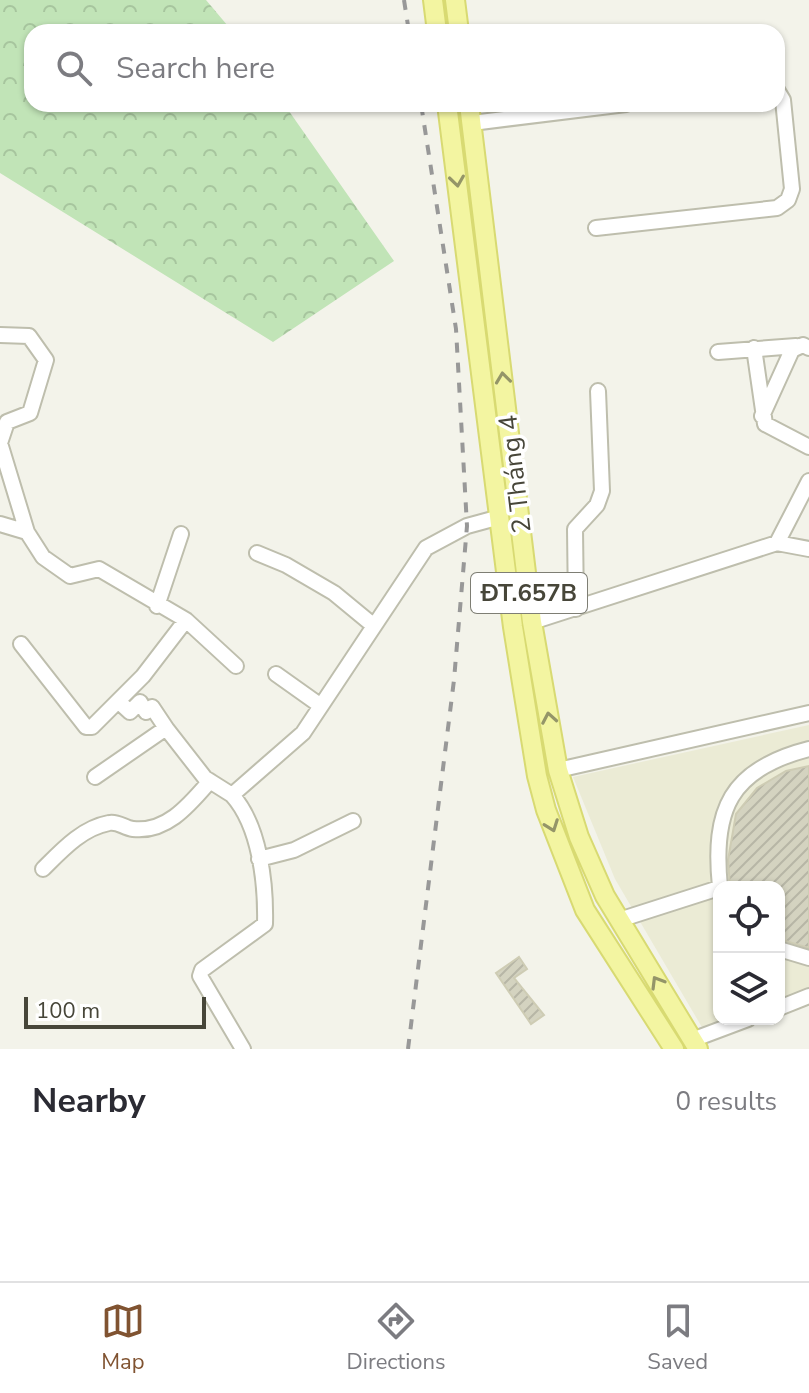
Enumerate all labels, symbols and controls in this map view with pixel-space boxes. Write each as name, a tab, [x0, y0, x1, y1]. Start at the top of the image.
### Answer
search box	[24, 24, 785, 112]
icon: search	[52, 46, 96, 90]
text: Search here	[116, 48, 275, 89]
one-way arrow	[448, 174, 465, 188]
one-way arrow	[495, 371, 512, 384]
street label: 2 Tháng 4	[490, 413, 540, 535]
road number: ĐT.657B	[471, 573, 587, 613]
one-way arrow	[541, 712, 558, 725]
one-way arrow	[542, 818, 559, 832]
map controls	[713, 881, 785, 1025]
button: locate	[713, 881, 785, 953]
button: layers	[713, 953, 785, 1025]
one-way arrow	[652, 977, 667, 991]
scale bar	[24, 993, 206, 1029]
text: 100 m	[36, 996, 100, 1026]
text: Nearby	[32, 1078, 146, 1124]
text: 0 results	[676, 1084, 777, 1119]
tab: Map	[101, 1299, 145, 1377]
tab: Directions	[347, 1299, 446, 1377]
tab: Saved	[647, 1299, 708, 1377]

